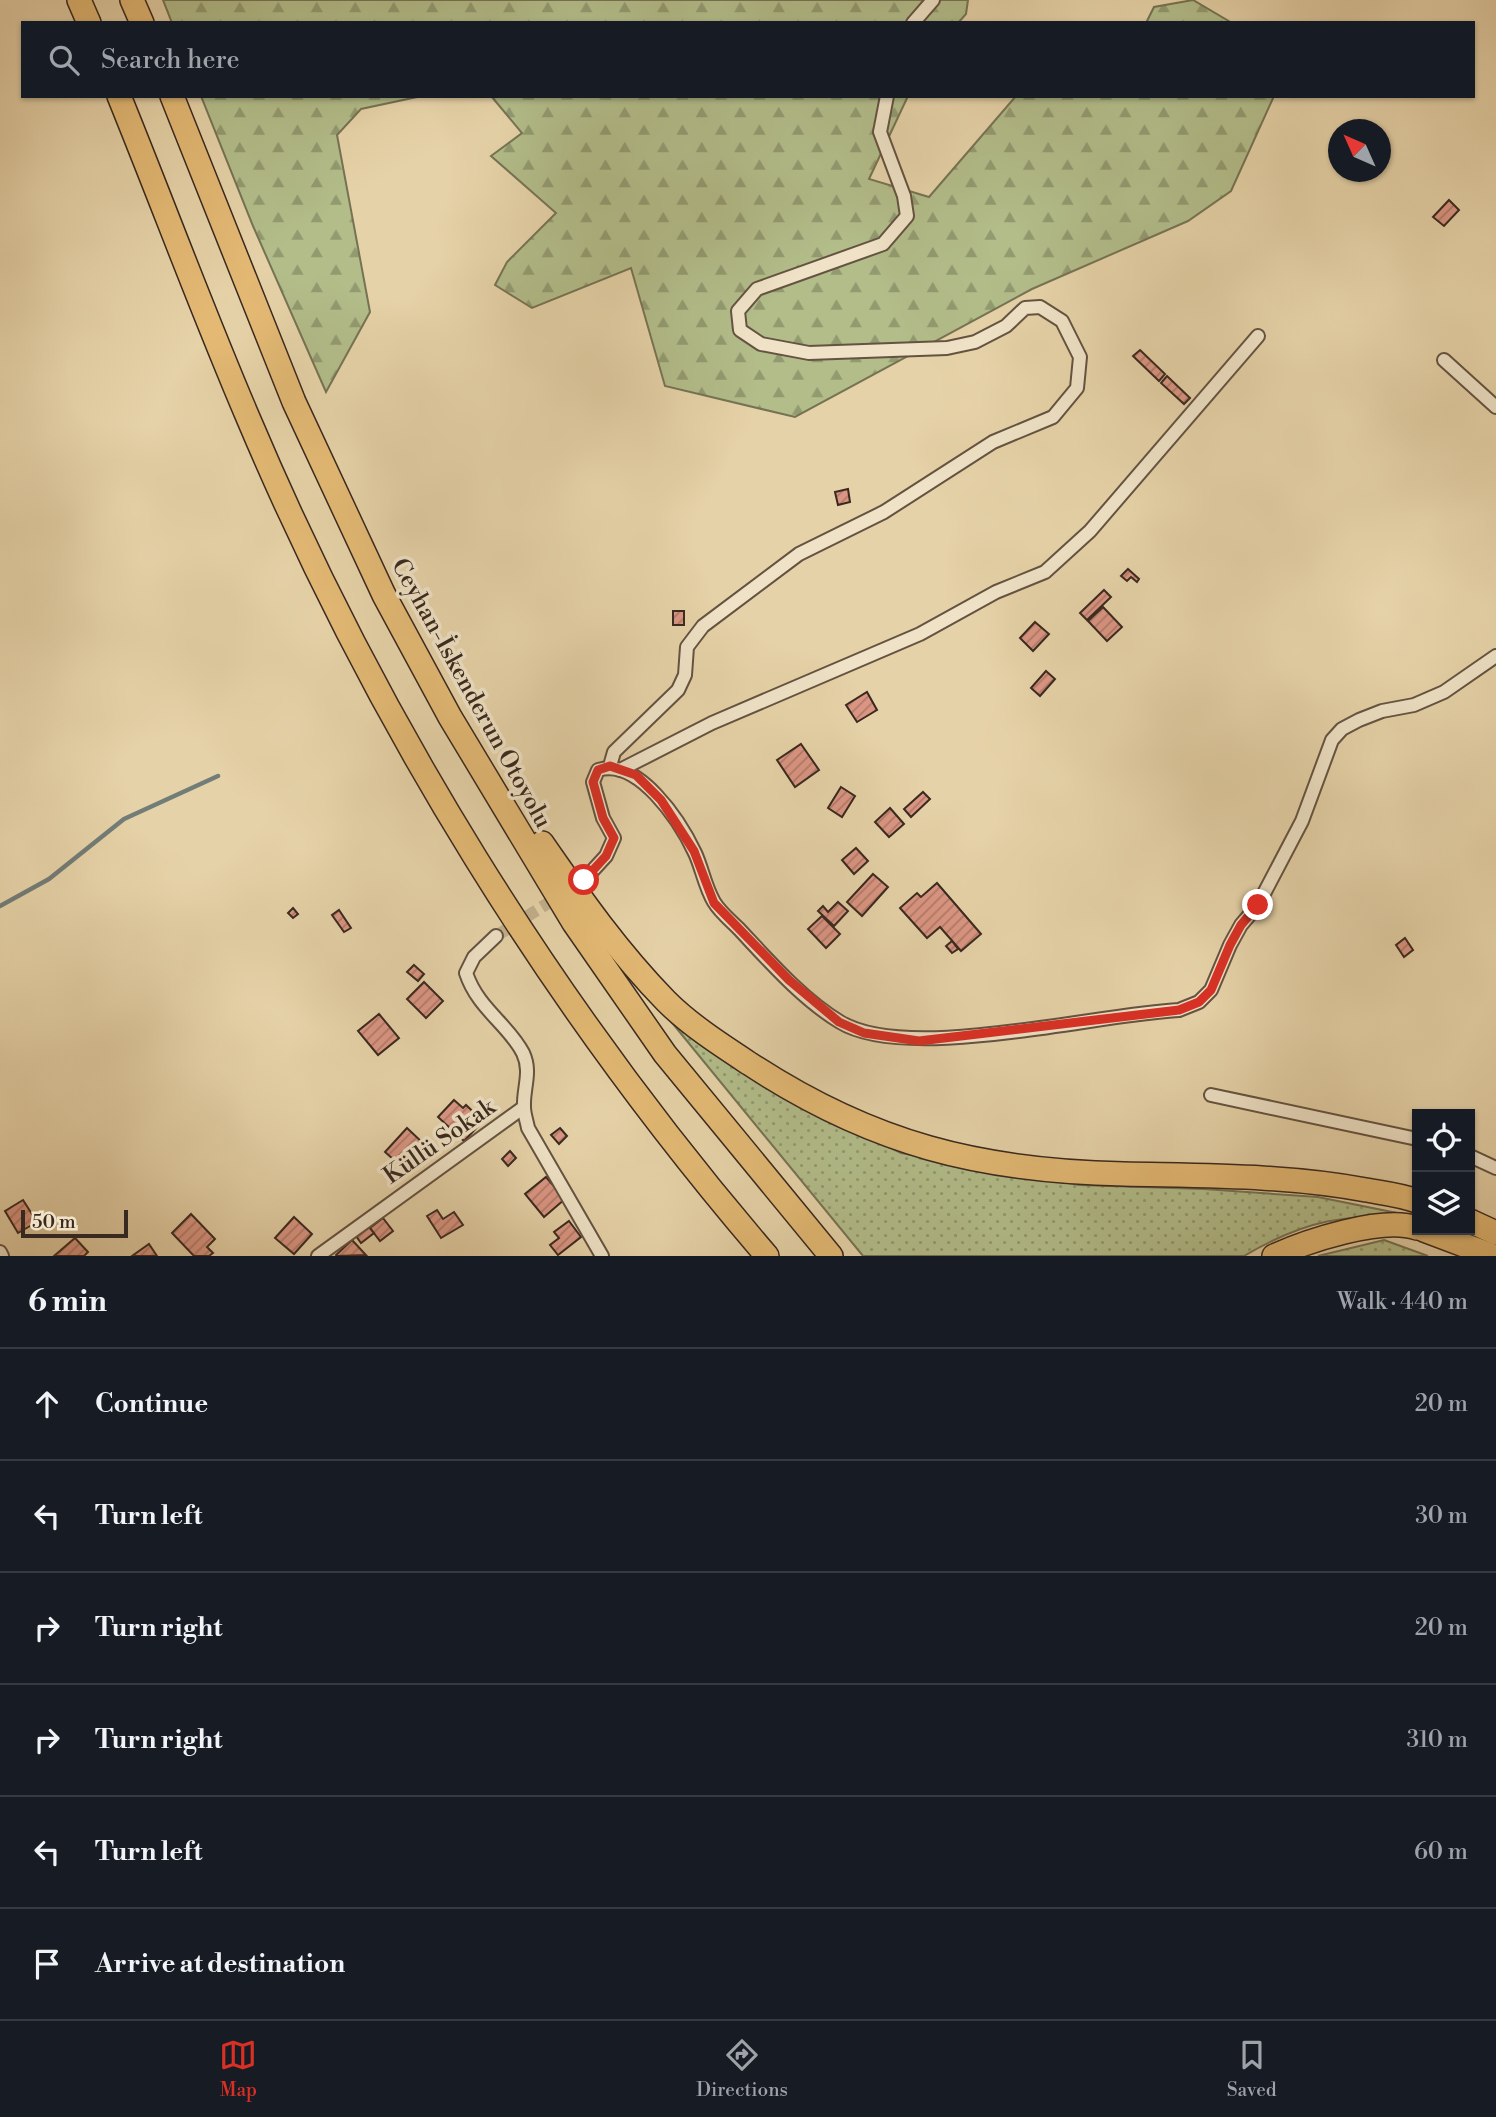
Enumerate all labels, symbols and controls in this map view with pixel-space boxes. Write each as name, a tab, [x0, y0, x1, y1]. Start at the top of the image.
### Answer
search box	[21, 21, 1475, 98]
icon: search	[45, 41, 83, 79]
text: Search here	[101, 44, 240, 76]
north arrow	[1328, 119, 1391, 182]
street label: Ceyhan-İskenderun Otoyolu	[384, 553, 559, 834]
route start	[568, 864, 599, 895]
route end	[1242, 889, 1273, 920]
street label: Küllü Sokak	[378, 1092, 502, 1191]
map controls	[1412, 1109, 1475, 1235]
button: locate	[1412, 1109, 1475, 1172]
button: layers	[1412, 1172, 1475, 1235]
scale bar	[21, 1207, 128, 1239]
text: 50 m	[32, 1210, 76, 1234]
text: 6 min	[28, 1283, 107, 1321]
text: Walk · 440 m	[1337, 1288, 1468, 1316]
icon: ahead	[28, 1385, 66, 1423]
text: Continue	[95, 1388, 208, 1420]
text: 20 m	[1415, 1390, 1468, 1418]
icon: left	[28, 1497, 66, 1535]
text: Turn left	[95, 1500, 203, 1532]
text: 30 m	[1415, 1502, 1468, 1530]
icon: right	[28, 1609, 66, 1647]
text: Turn right	[95, 1612, 223, 1644]
text: 20 m	[1415, 1614, 1468, 1642]
icon: right	[28, 1721, 66, 1759]
text: Turn right	[95, 1724, 223, 1756]
text: 310 m	[1407, 1726, 1468, 1754]
icon: left	[28, 1833, 66, 1871]
text: Turn left	[95, 1836, 203, 1868]
text: 60 m	[1414, 1838, 1468, 1866]
icon: arrive	[28, 1945, 66, 1983]
text: Arrive at destination	[95, 1948, 345, 1980]
tab: Map	[219, 2036, 257, 2102]
tab: Directions	[696, 2036, 788, 2102]
tab: Saved	[1227, 2036, 1277, 2102]

